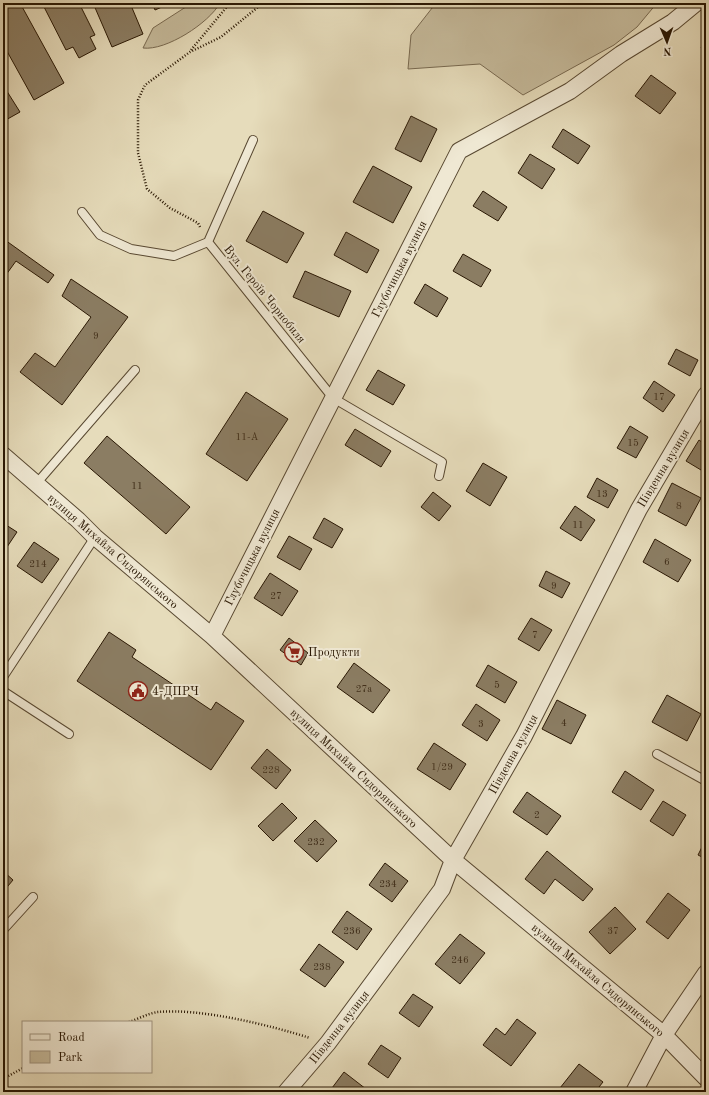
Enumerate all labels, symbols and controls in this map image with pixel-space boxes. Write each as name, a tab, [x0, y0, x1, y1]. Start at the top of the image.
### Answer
north arrow	[647, 22, 687, 62]
text: N	[662, 45, 672, 56]
street label: Глубочицька вулиця	[370, 219, 430, 320]
street label: Вул. Героїв Чорнобиля	[221, 243, 307, 346]
house number: 9	[93, 331, 99, 341]
house number: 17	[653, 392, 665, 402]
street label: Південна вулиця	[635, 427, 692, 510]
house number: 11-А	[236, 432, 259, 442]
house number: 15	[627, 438, 639, 448]
house number: 11	[131, 481, 143, 491]
house number: 13	[596, 489, 608, 499]
street label: вулиця Михайла Сидорянського	[45, 492, 180, 612]
house number: 8	[676, 501, 682, 511]
street label: Глубочицька вулиця	[223, 507, 283, 608]
house number: 11	[572, 520, 584, 530]
house number: 6	[664, 557, 670, 567]
house number: 214	[29, 559, 47, 569]
house number: 9	[551, 581, 557, 591]
house number: 27	[270, 591, 282, 601]
house number: 7	[532, 630, 538, 640]
supermarket icon: Продукти	[283, 641, 305, 663]
place label: Продукти	[308, 647, 360, 659]
public building icon: 4-ДПРЧ	[127, 680, 149, 702]
house number: 5	[494, 680, 500, 690]
house number: 27а	[356, 684, 372, 694]
place label: 4-ДПРЧ	[152, 686, 199, 698]
street label: вулиця Михайла Сидорянського	[288, 707, 419, 831]
street label: Південна вулиця	[486, 712, 541, 796]
house number: 4	[561, 718, 567, 728]
house number: 3	[478, 719, 484, 729]
house number: 1/29	[431, 762, 453, 772]
house number: 228	[262, 765, 280, 775]
house number: 2	[534, 810, 540, 820]
house number: 232	[307, 837, 325, 847]
house number: 234	[379, 879, 397, 889]
street label: вулиця Михайла Сидорянського	[529, 922, 666, 1040]
house number: 236	[343, 926, 361, 936]
house number: 37	[607, 926, 619, 936]
house number: 246	[451, 955, 469, 965]
house number: 238	[313, 962, 331, 972]
street label: Південна вулиця	[307, 988, 372, 1066]
legend	[22, 1021, 152, 1073]
text: Road	[58, 1032, 85, 1044]
text: Park	[58, 1052, 83, 1064]

